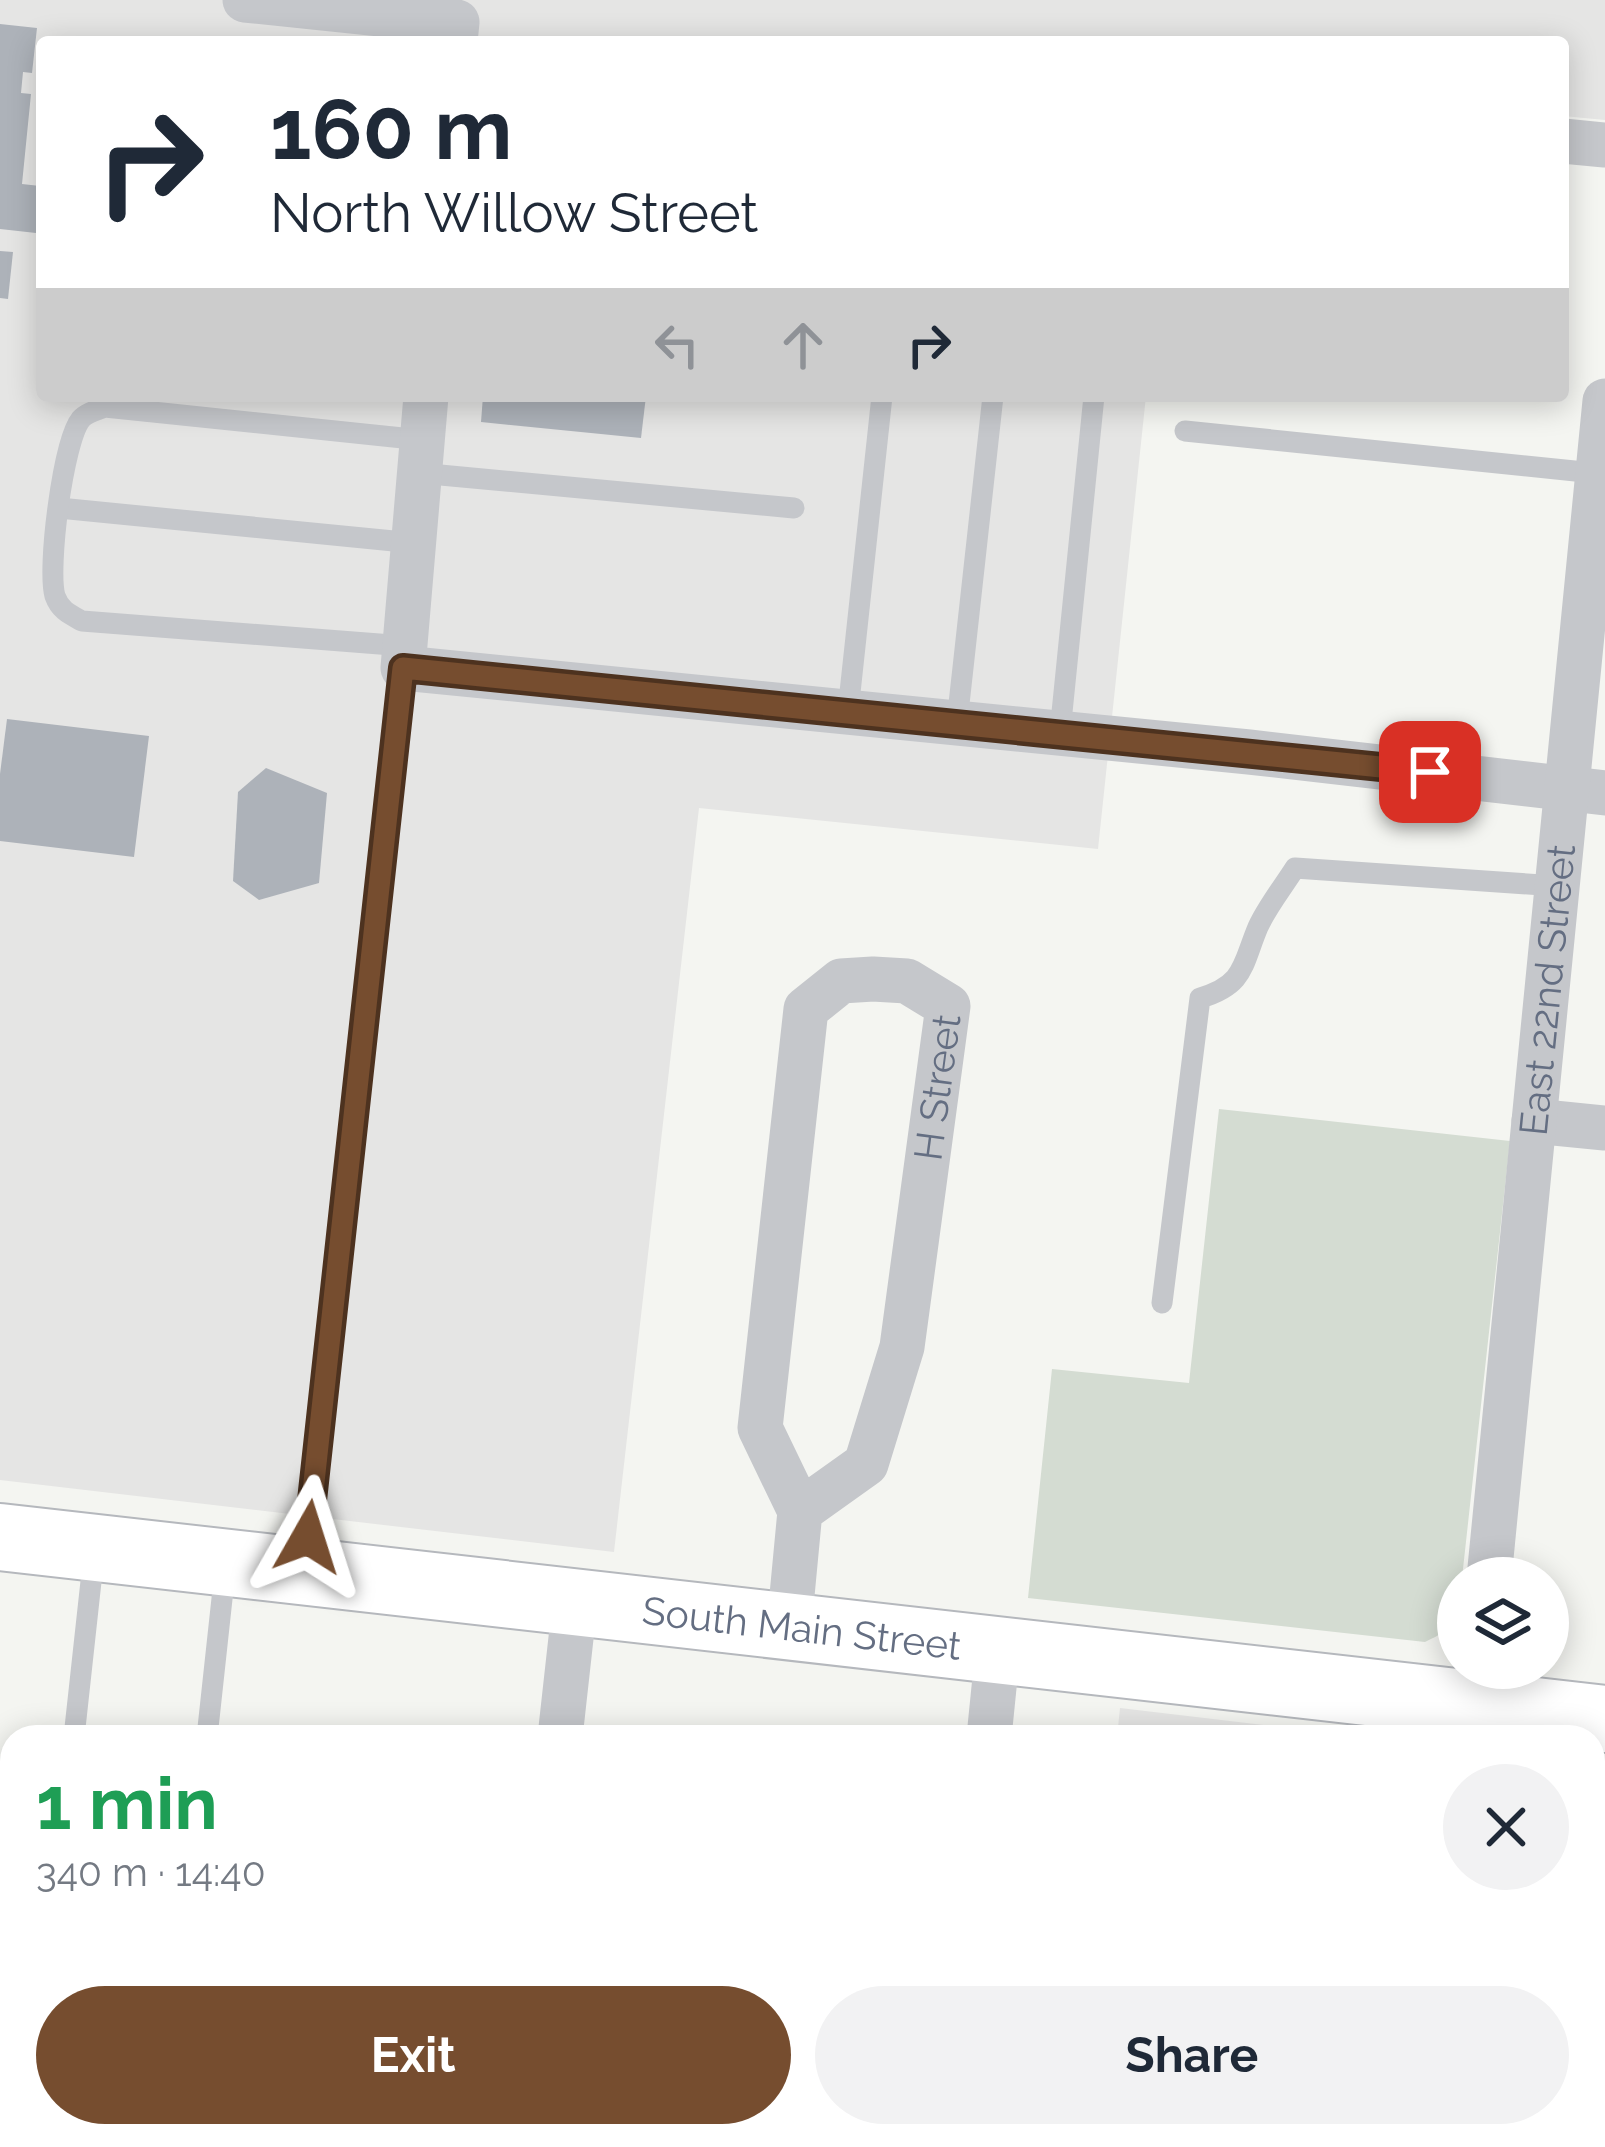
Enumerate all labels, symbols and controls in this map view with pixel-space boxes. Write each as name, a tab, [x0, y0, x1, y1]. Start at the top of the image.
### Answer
text: 160 m	[270, 80, 512, 179]
icon: right	[72, 84, 228, 240]
text: North Willow Street	[270, 181, 758, 245]
icon: left	[644, 312, 710, 378]
icon: ahead	[770, 312, 836, 378]
icon: right	[896, 312, 962, 378]
pin	[1379, 721, 1481, 823]
icon: arrive	[1397, 739, 1463, 805]
street label: East 22nd Street	[1510, 842, 1584, 1138]
street label: H Street	[904, 1011, 970, 1163]
position arrow	[245, 1474, 371, 1600]
map controls	[1437, 1557, 1569, 1689]
button: layers	[1437, 1557, 1569, 1689]
street label: South Main Street	[640, 1587, 964, 1669]
text: 1 min	[36, 1761, 218, 1846]
button: close	[1443, 1764, 1569, 1890]
text: 340 m · 14:40	[36, 1849, 266, 1895]
button: Exit	[36, 1986, 791, 2124]
button: Share	[815, 1986, 1569, 2124]

